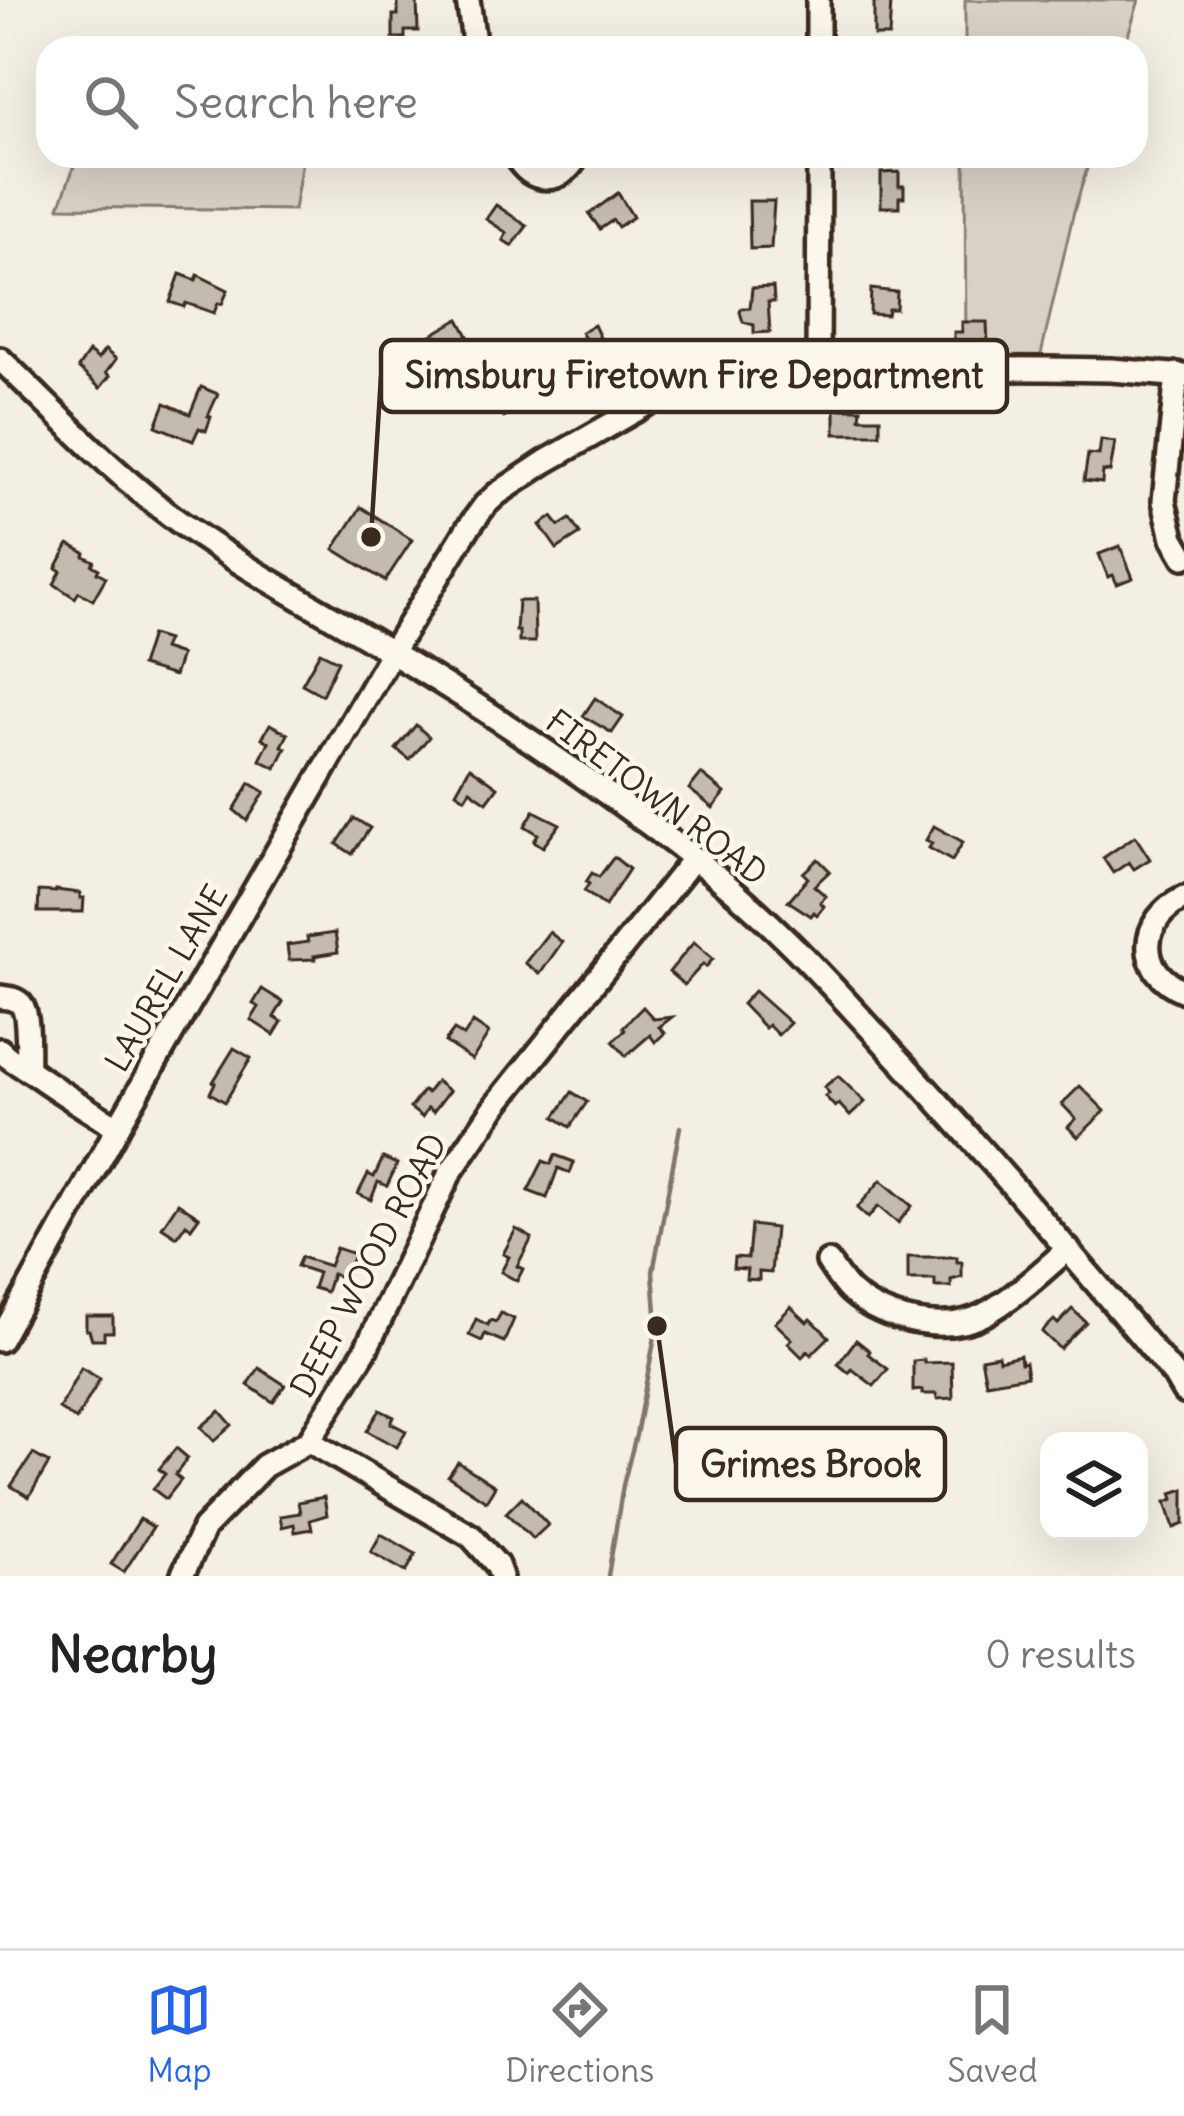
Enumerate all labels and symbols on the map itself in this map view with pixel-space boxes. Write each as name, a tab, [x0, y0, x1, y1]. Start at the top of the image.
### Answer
callout: Simsbury Firetown Fire Department	[381, 340, 1007, 412]
text: Simsbury Firetown Fire Department	[405, 353, 983, 398]
street label: FIRETOWN ROAD	[538, 700, 776, 894]
street label: LAUREL LANE	[96, 877, 236, 1079]
street label: DEEP WOOD ROAD	[281, 1126, 455, 1404]
callout: Grimes Brook	[676, 1428, 945, 1500]
text: Grimes Brook	[700, 1442, 922, 1487]

